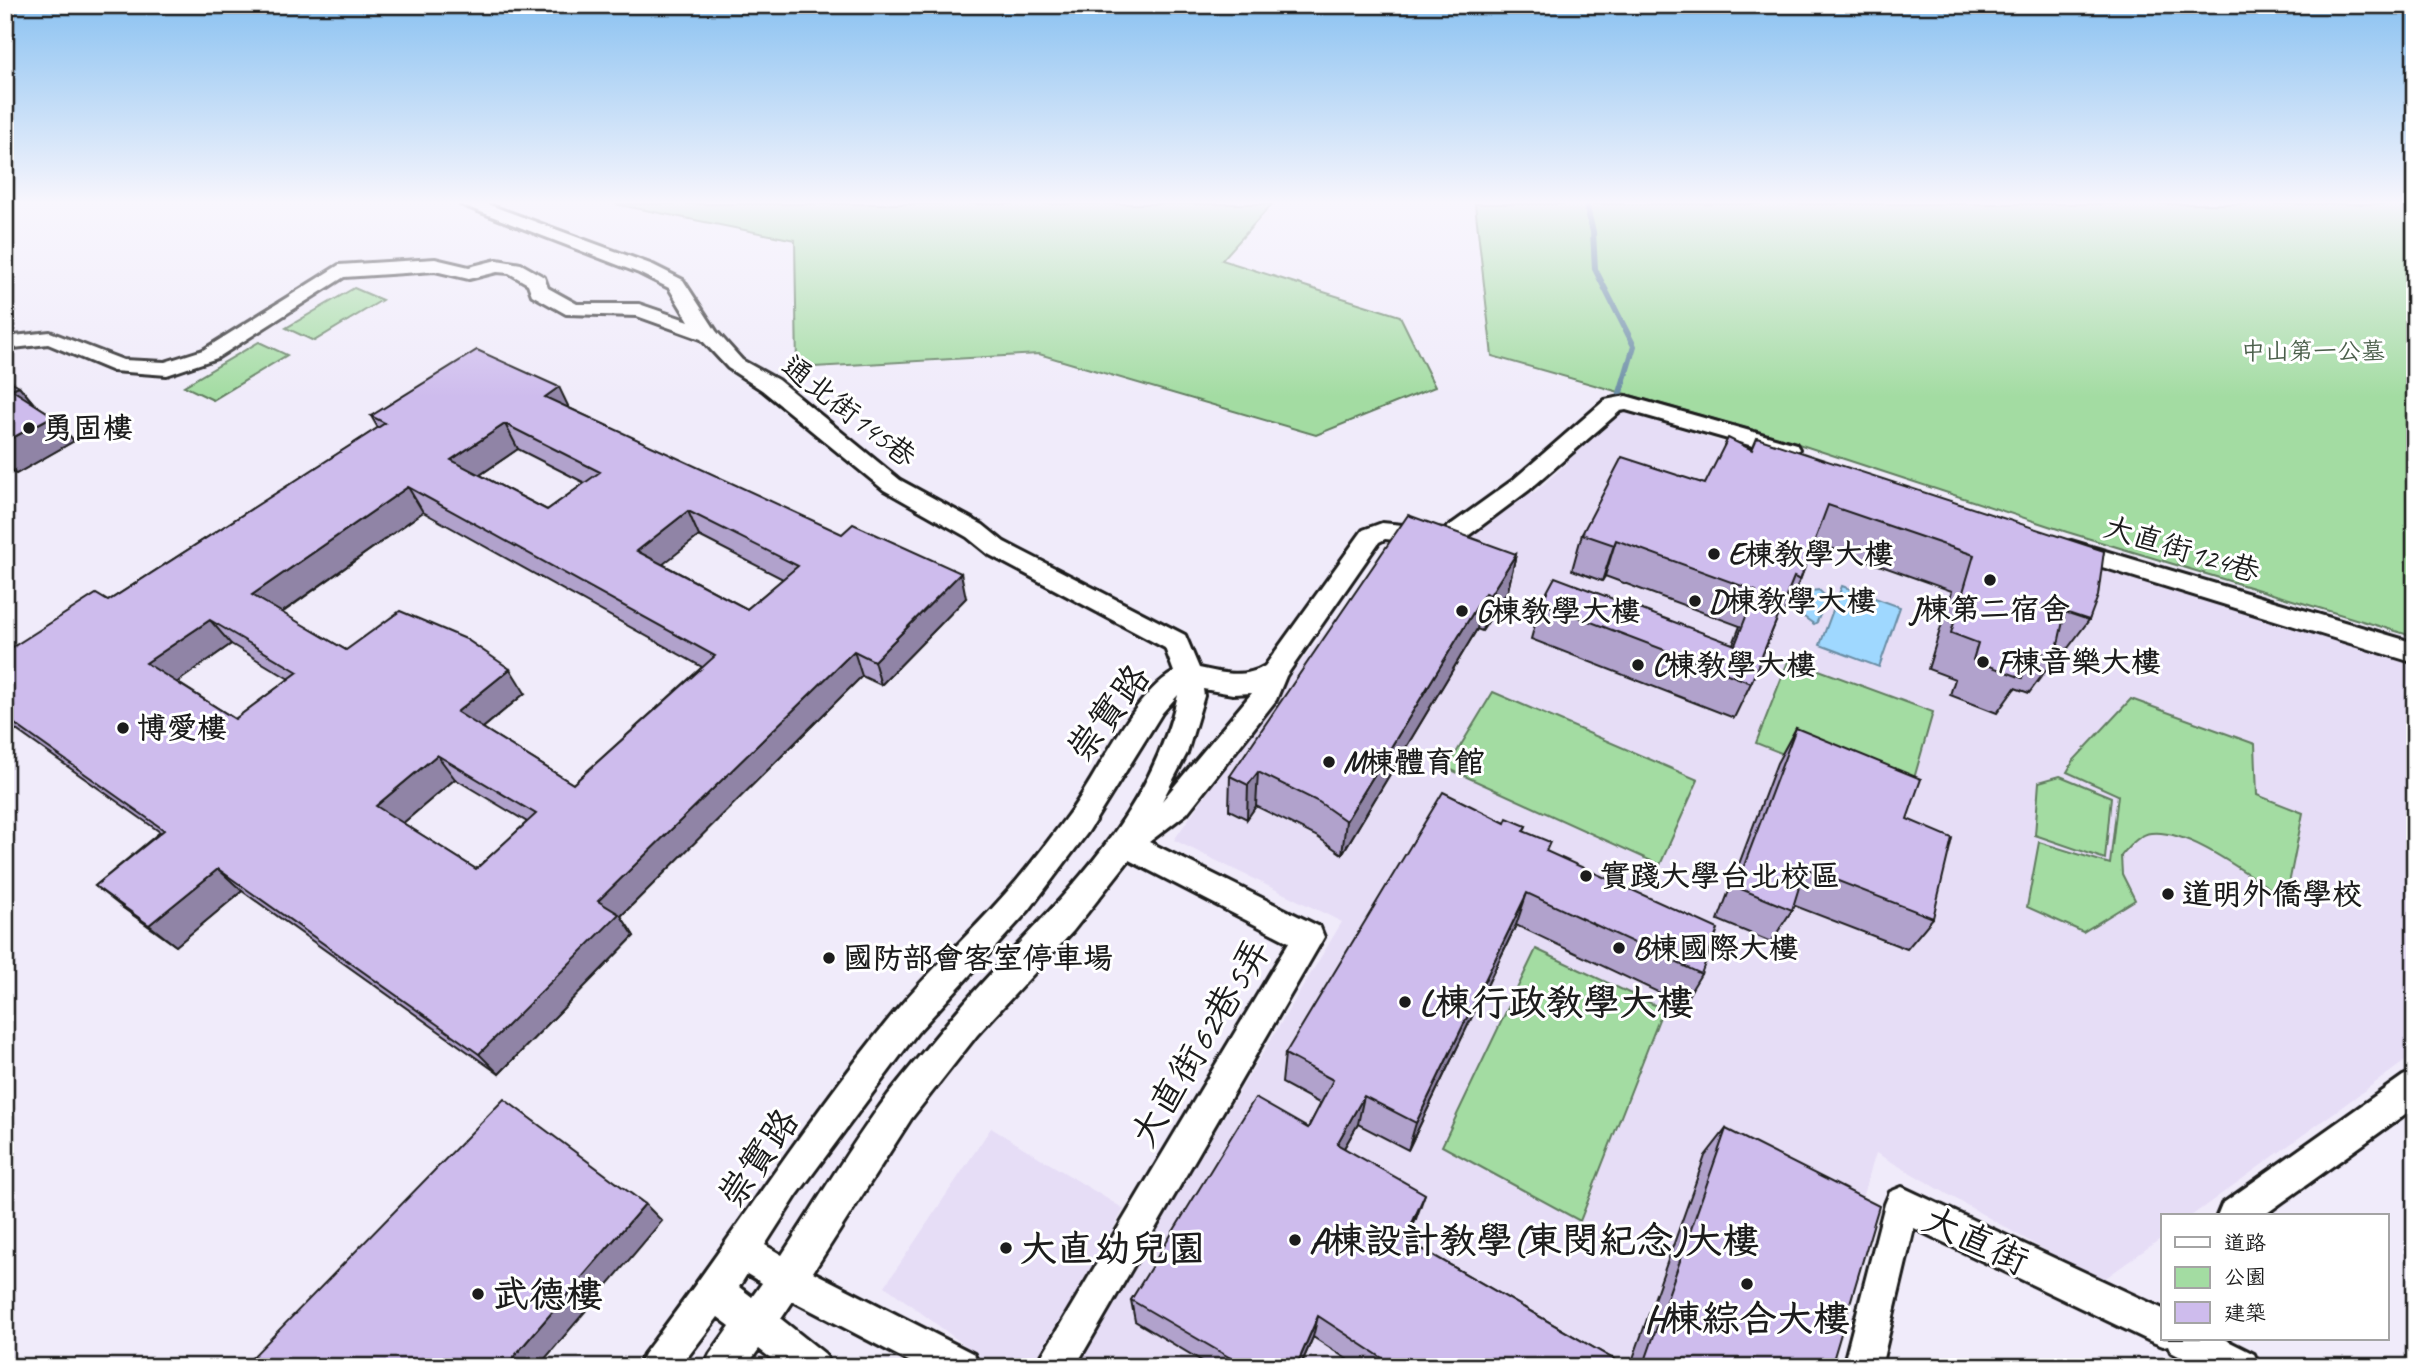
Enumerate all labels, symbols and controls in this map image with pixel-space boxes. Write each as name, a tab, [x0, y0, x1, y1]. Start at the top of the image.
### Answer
park label: 中山第一公墓	[2241, 336, 2385, 366]
street label: 通北街145巷	[774, 347, 924, 475]
place label: 勇固樓	[43, 409, 133, 447]
marker: 勇固樓	[21, 420, 37, 436]
street label: 大直街124巷	[2100, 507, 2264, 591]
place label: E棟教學大樓	[1728, 535, 1894, 573]
marker: E棟教學大樓	[1706, 546, 1722, 562]
marker: J棟第二宿舍	[1982, 572, 1998, 588]
place label: D棟教學大樓	[1709, 582, 1877, 620]
place label: J棟第二宿舍	[1908, 590, 2070, 628]
place label: G棟教學大樓	[1476, 592, 1641, 630]
marker: D棟教學大樓	[1687, 593, 1703, 609]
marker: G棟教學大樓	[1454, 603, 1470, 619]
place label: F棟音樂大樓	[1997, 643, 2161, 681]
place label: C棟教學大樓	[1652, 646, 1816, 684]
marker: F棟音樂大樓	[1975, 654, 1991, 670]
street label: 崇實路	[1056, 655, 1160, 771]
marker: C棟教學大樓	[1630, 657, 1646, 673]
place label: 博愛樓	[137, 709, 227, 747]
marker: 博愛樓	[115, 720, 131, 736]
place label: M棟體育館	[1343, 743, 1485, 781]
marker: M棟體育館	[1321, 754, 1337, 770]
place label: 實踐大學台北校區	[1600, 857, 1840, 895]
marker: 實踐大學台北校區	[1578, 868, 1594, 884]
place label: 道明外僑學校	[2182, 875, 2362, 913]
marker: 道明外僑學校	[2160, 886, 2176, 902]
street label: 大直街62巷5弄	[1119, 929, 1281, 1155]
place label: B棟國際大樓	[1633, 929, 1799, 967]
place label: 國防部會客室停車場	[843, 939, 1113, 977]
marker: B棟國際大樓	[1611, 940, 1627, 956]
marker: 國防部會客室停車場	[821, 950, 837, 966]
place label: L棟行政教學大樓	[1419, 979, 1694, 1026]
marker: L棟行政教學大樓	[1397, 994, 1413, 1010]
street label: 崇實路	[707, 1099, 809, 1217]
street label: 大直街	[1916, 1195, 2036, 1285]
legend	[2161, 1214, 2388, 1340]
place label: A棟設計教學(東閔紀念)大樓	[1309, 1217, 1759, 1264]
place label: 大直幼兒園	[1020, 1225, 1205, 1272]
text: 道路	[2224, 1230, 2266, 1256]
marker: A棟設計教學(東閔紀念)大樓	[1287, 1232, 1303, 1248]
marker: 大直幼兒園	[998, 1240, 1014, 1256]
text: 公園	[2224, 1264, 2266, 1290]
place label: 武德樓	[492, 1271, 603, 1318]
marker: H棟綜合大樓	[1739, 1276, 1755, 1292]
marker: 武德樓	[470, 1286, 486, 1302]
place label: H棟綜合大樓	[1644, 1295, 1850, 1342]
text: 建築	[2224, 1300, 2266, 1326]

